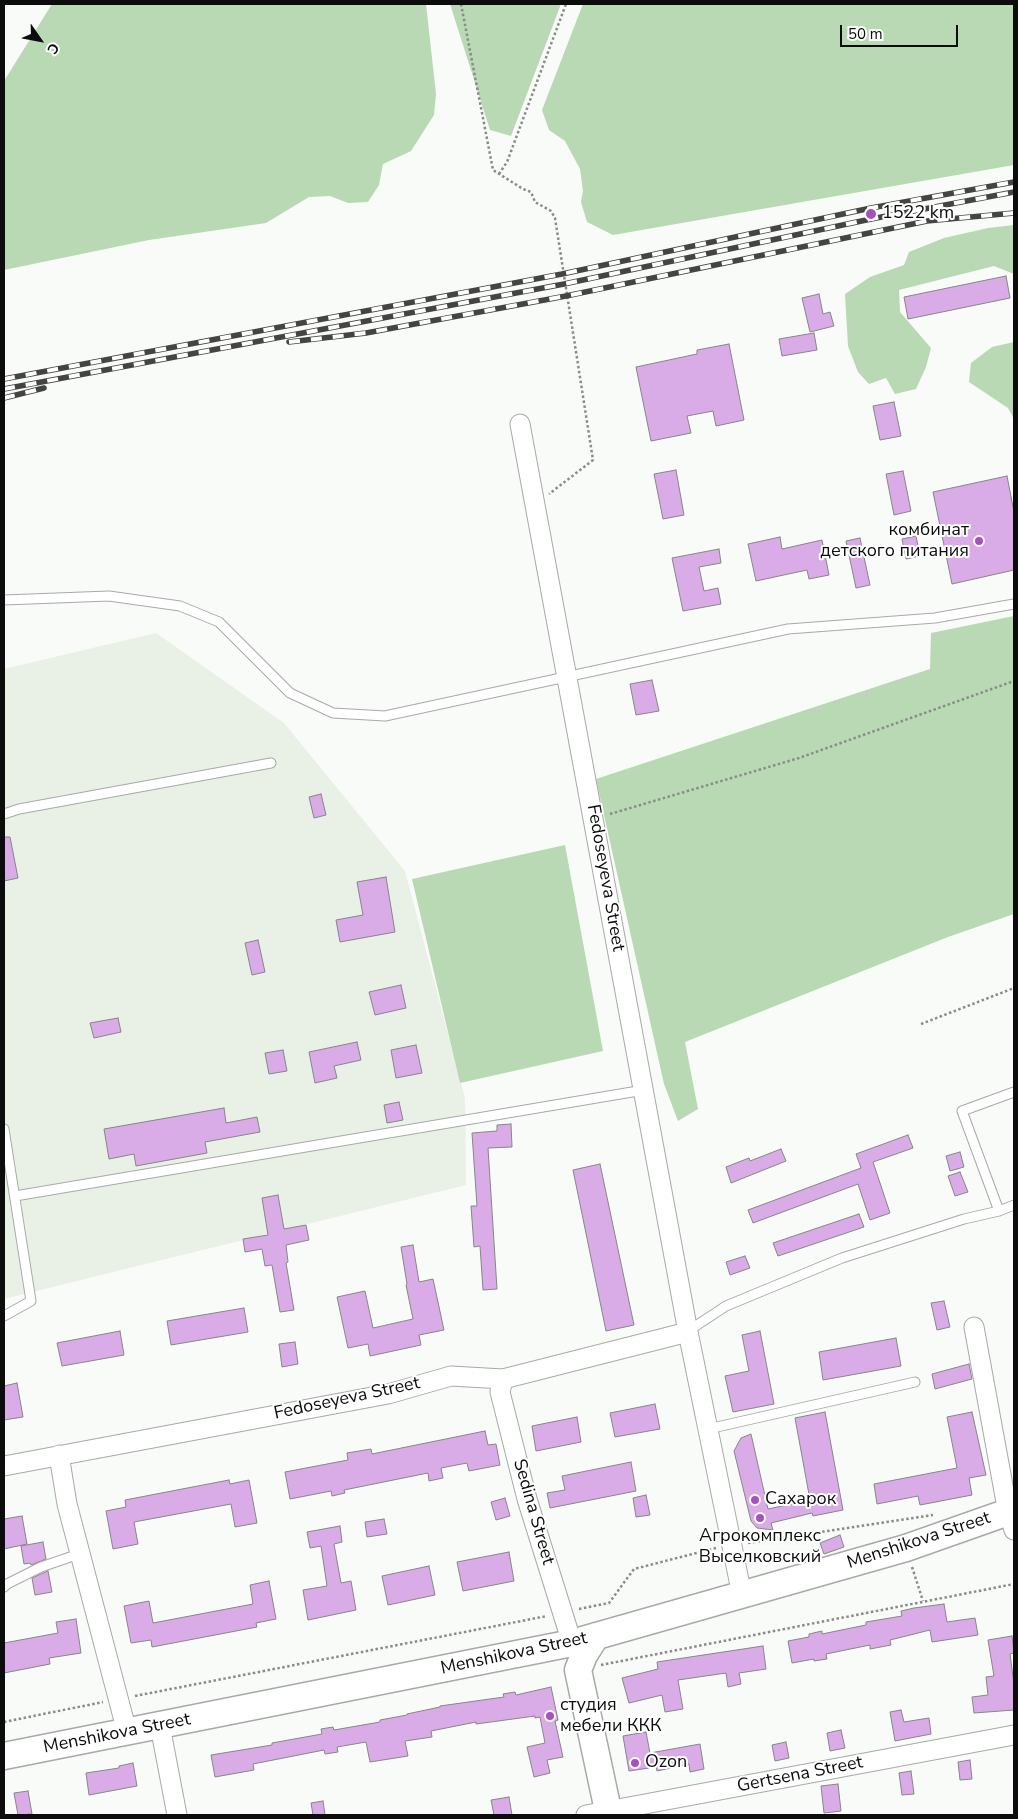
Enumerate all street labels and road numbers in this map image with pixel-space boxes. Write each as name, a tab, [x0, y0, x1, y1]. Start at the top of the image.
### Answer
street label: Fedoseyeva Street	[581, 803, 629, 953]
street label: Fedoseyeva Street	[272, 1373, 422, 1425]
street label: Sedina Street	[508, 1457, 558, 1567]
street label: Menshikova Street	[845, 1508, 993, 1574]
street label: Menshikova Street	[439, 1628, 589, 1680]
street label: Menshikova Street	[42, 1709, 192, 1759]
street label: Gertsena Street	[735, 1752, 865, 1798]

